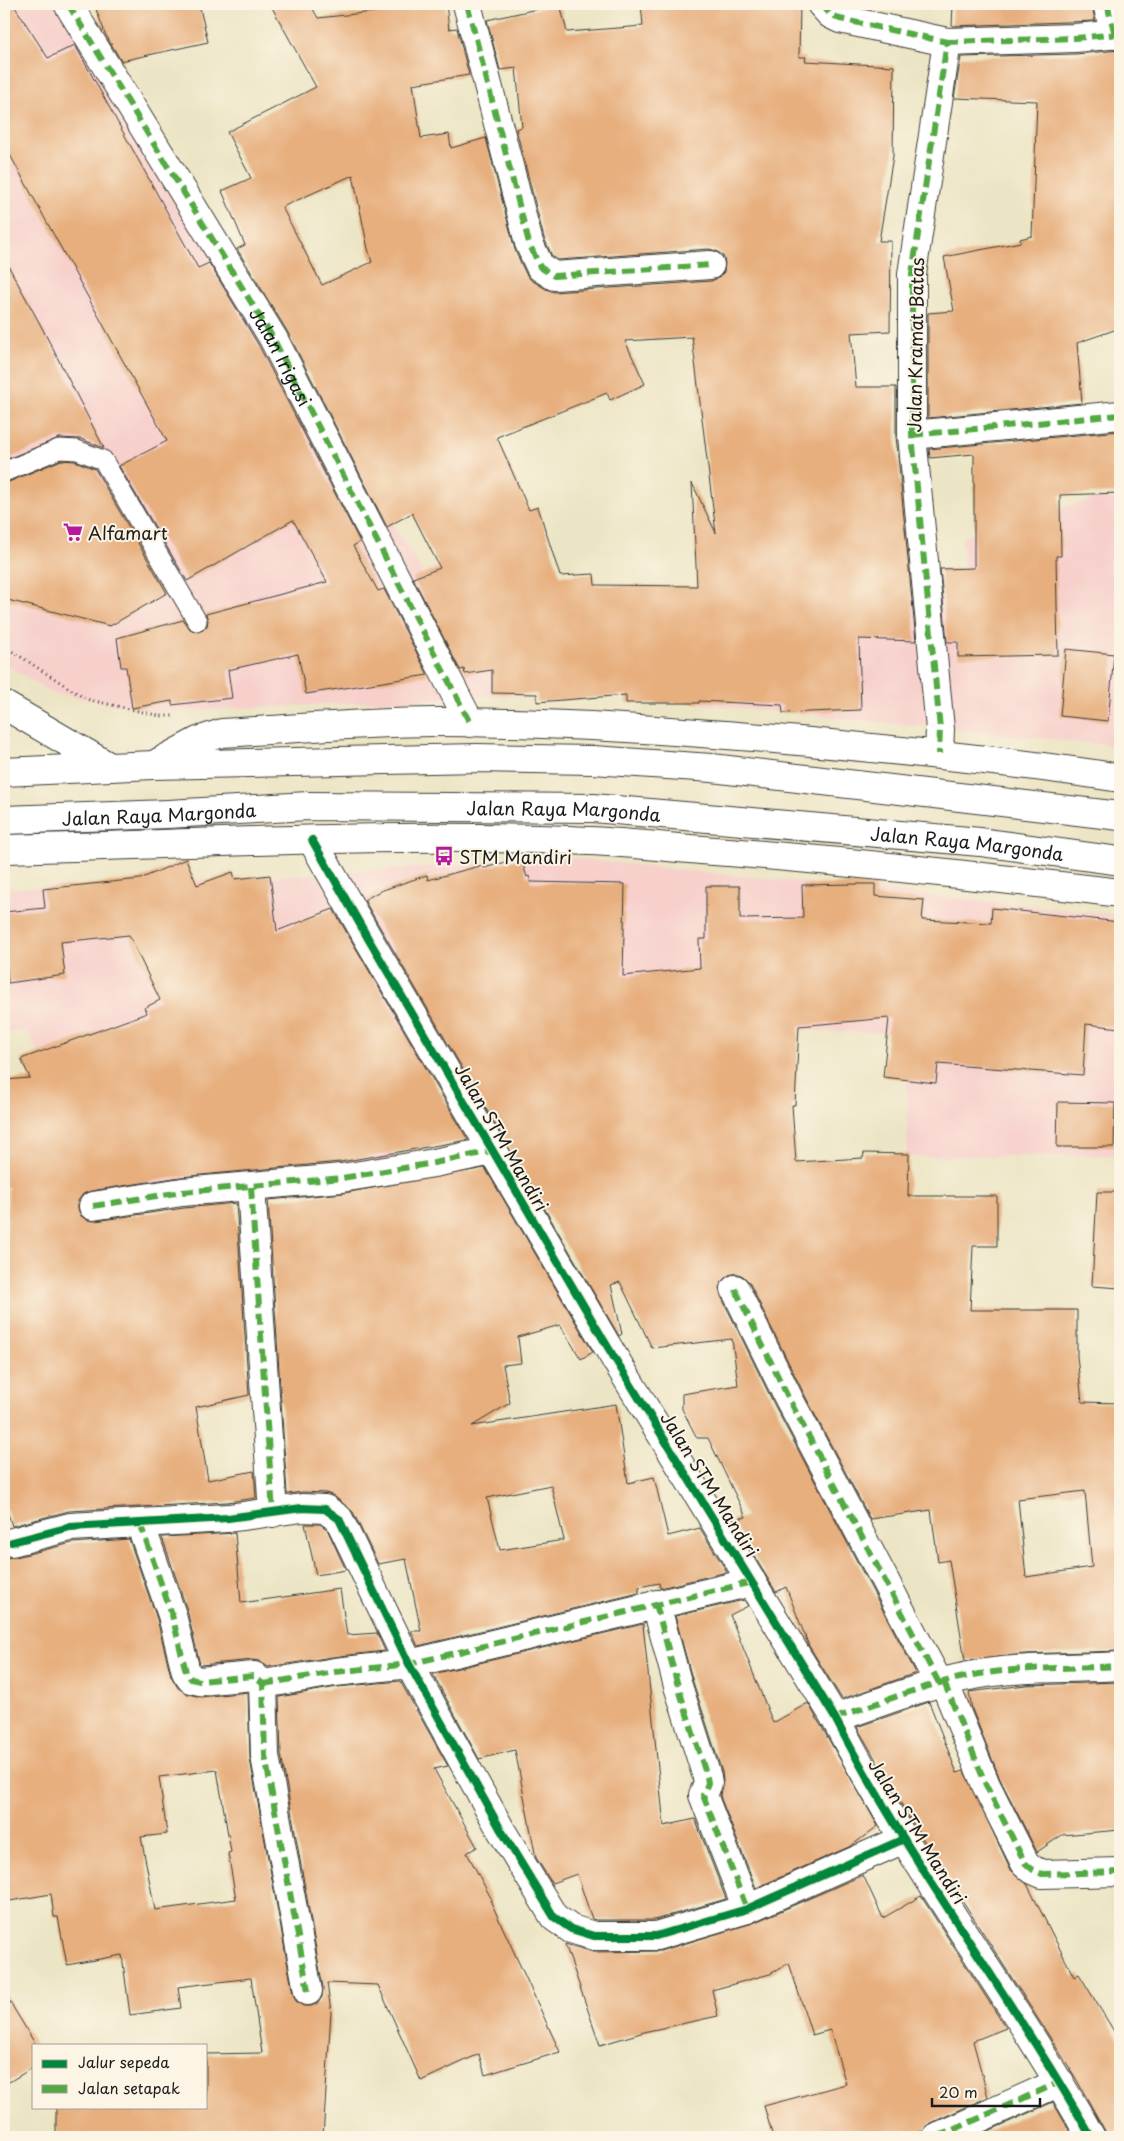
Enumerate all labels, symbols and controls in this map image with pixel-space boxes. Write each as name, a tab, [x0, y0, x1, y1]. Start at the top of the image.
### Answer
street label: Jalan Kramat Batas	[900, 257, 930, 433]
street label: Jalan Irigasi	[244, 302, 319, 410]
place label: Alfamart	[88, 519, 168, 546]
supermarket icon: Alfamart	[62, 521, 84, 543]
street label: Jalan Raya Margonda	[466, 794, 662, 827]
street label: Jalan Raya Margonda	[61, 795, 257, 831]
street label: Jalan Raya Margonda	[869, 819, 1065, 867]
place label: STM Mandiri	[459, 843, 572, 870]
bus stop icon: STM Mandiri	[433, 845, 455, 867]
street label: Jalan STM Mandiri	[449, 1058, 555, 1216]
street label: Jalan STM Mandiri	[654, 1406, 766, 1562]
street label: Jalan STM Mandiri	[862, 1753, 974, 1909]
legend	[32, 2044, 208, 2108]
text: Jalur sepeda	[78, 2050, 170, 2073]
text: Jalan setapak	[78, 2076, 180, 2099]
scale bar	[932, 2076, 1039, 2108]
text: 20 m	[939, 2080, 978, 2103]

